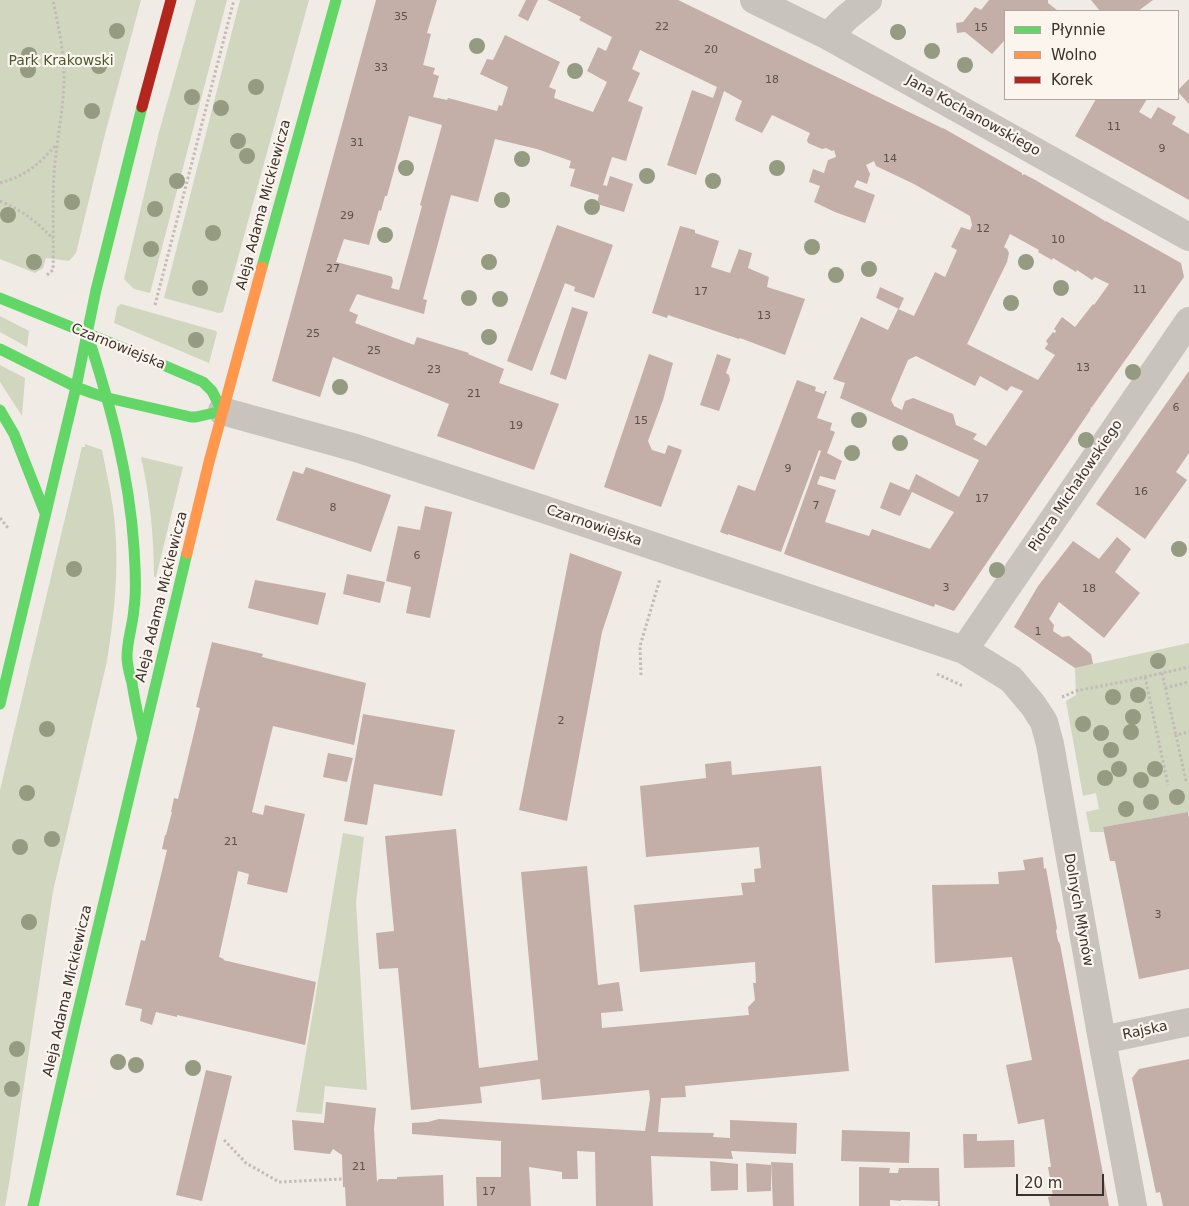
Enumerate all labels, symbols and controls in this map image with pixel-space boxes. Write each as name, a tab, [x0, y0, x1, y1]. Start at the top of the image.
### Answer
house number: 35	[394, 10, 408, 24]
legend	[1004, 10, 1179, 100]
house number: 22	[655, 20, 669, 34]
house number: 15	[974, 21, 988, 35]
text: Płynnie	[1051, 21, 1106, 39]
house number: 20	[704, 43, 718, 57]
text: Wolno	[1051, 46, 1097, 64]
park label: Park Krakowski	[8, 53, 114, 69]
house number: 33	[374, 61, 388, 75]
text: Korek	[1051, 71, 1093, 89]
street label: Jana Kochanowskiego	[903, 72, 1043, 160]
house number: 18	[765, 73, 779, 87]
street label: Aleja Adama Mickiewicza	[233, 118, 295, 292]
house number: 11	[1107, 120, 1121, 134]
house number: 31	[350, 136, 364, 150]
house number: 9	[1159, 142, 1165, 156]
house number: 14	[883, 152, 897, 166]
house number: 29	[340, 209, 354, 223]
house number: 12	[976, 222, 990, 236]
house number: 10	[1051, 233, 1065, 247]
house number: 27	[326, 262, 340, 276]
house number: 11	[1133, 283, 1147, 297]
house number: 17	[694, 285, 708, 299]
house number: 13	[757, 309, 771, 323]
street label: Czarnowiejska	[68, 320, 168, 374]
house number: 25	[306, 327, 320, 341]
house number: 25	[367, 344, 381, 358]
house number: 13	[1076, 361, 1090, 375]
house number: 23	[427, 363, 441, 377]
house number: 21	[467, 387, 481, 401]
house number: 6	[1173, 401, 1179, 415]
house number: 15	[634, 414, 648, 428]
street label: Piotra Michałowskiego	[1026, 417, 1126, 555]
house number: 19	[509, 419, 523, 433]
house number: 9	[785, 462, 791, 476]
house number: 16	[1134, 485, 1148, 499]
house number: 17	[975, 492, 989, 506]
house number: 7	[813, 499, 819, 513]
house number: 8	[330, 501, 336, 515]
street label: Czarnowiejska	[544, 502, 644, 550]
street label: Aleja Adama Mickiewicza	[133, 510, 191, 684]
house number: 6	[414, 549, 420, 563]
house number: 3	[943, 581, 949, 595]
house number: 18	[1082, 582, 1096, 596]
house number: 1	[1035, 625, 1041, 639]
house number: 2	[558, 714, 564, 728]
house number: 21	[224, 835, 238, 849]
street label: Dolnych Młynów	[1060, 852, 1096, 968]
street label: Aleja Adama Mickiewicza	[40, 904, 96, 1078]
house number: 3	[1155, 908, 1161, 922]
street label: Rajska	[1121, 1018, 1169, 1044]
house number: 21	[352, 1160, 366, 1174]
scale bar	[1019, 1164, 1106, 1196]
text: 20 m	[1024, 1174, 1062, 1192]
house number: 17	[482, 1185, 496, 1199]

